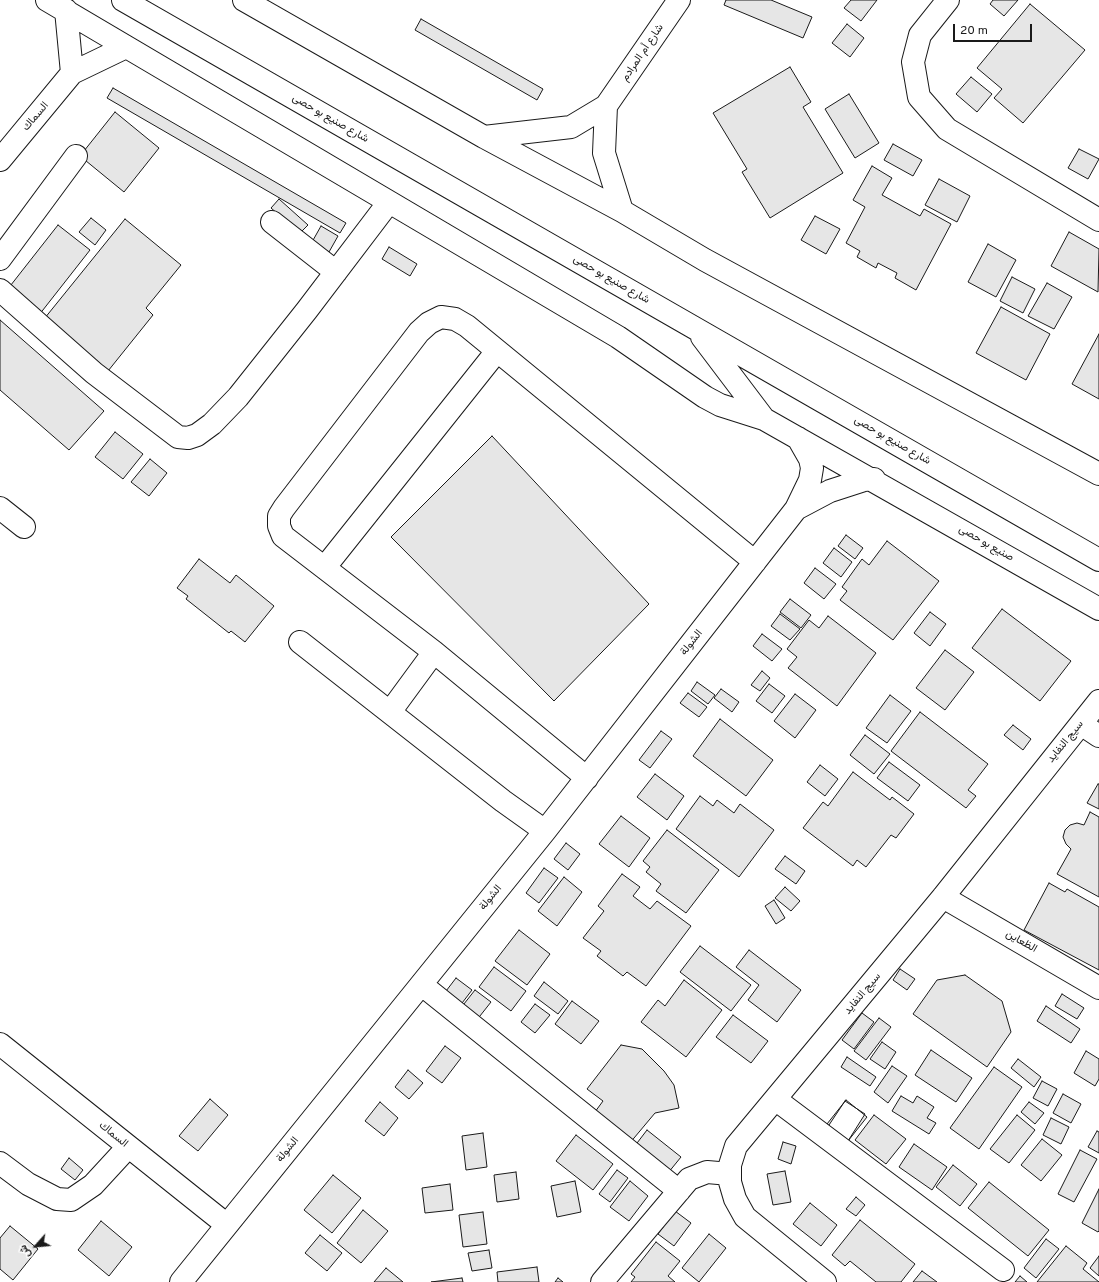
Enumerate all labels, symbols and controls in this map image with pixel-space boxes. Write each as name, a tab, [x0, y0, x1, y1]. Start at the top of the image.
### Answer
scale bar	[955, 16, 1034, 42]
street label: شارع أم المرادم	[619, 22, 667, 84]
text: 20 m	[960, 23, 988, 39]
street label: شارع صنيع بو حصى	[289, 92, 371, 146]
street label: السماك	[20, 100, 52, 134]
street label: شارع صنيع بو حصى	[570, 253, 652, 307]
street label: شارع صنيع بو حصى	[851, 414, 933, 468]
street label: صنيع بو حصى	[956, 523, 1016, 565]
street label: الشولة	[678, 628, 706, 658]
street label: سيج النفايد	[1045, 718, 1087, 766]
street label: الشولة	[477, 883, 505, 913]
street label: الظعاين	[1003, 928, 1039, 956]
street label: سيج النفايد	[842, 970, 884, 1018]
street label: السماك	[96, 1119, 130, 1151]
street label: الشولة	[274, 1135, 302, 1165]
north arrow	[16, 1226, 56, 1266]
text: ش	[16, 1242, 35, 1261]

